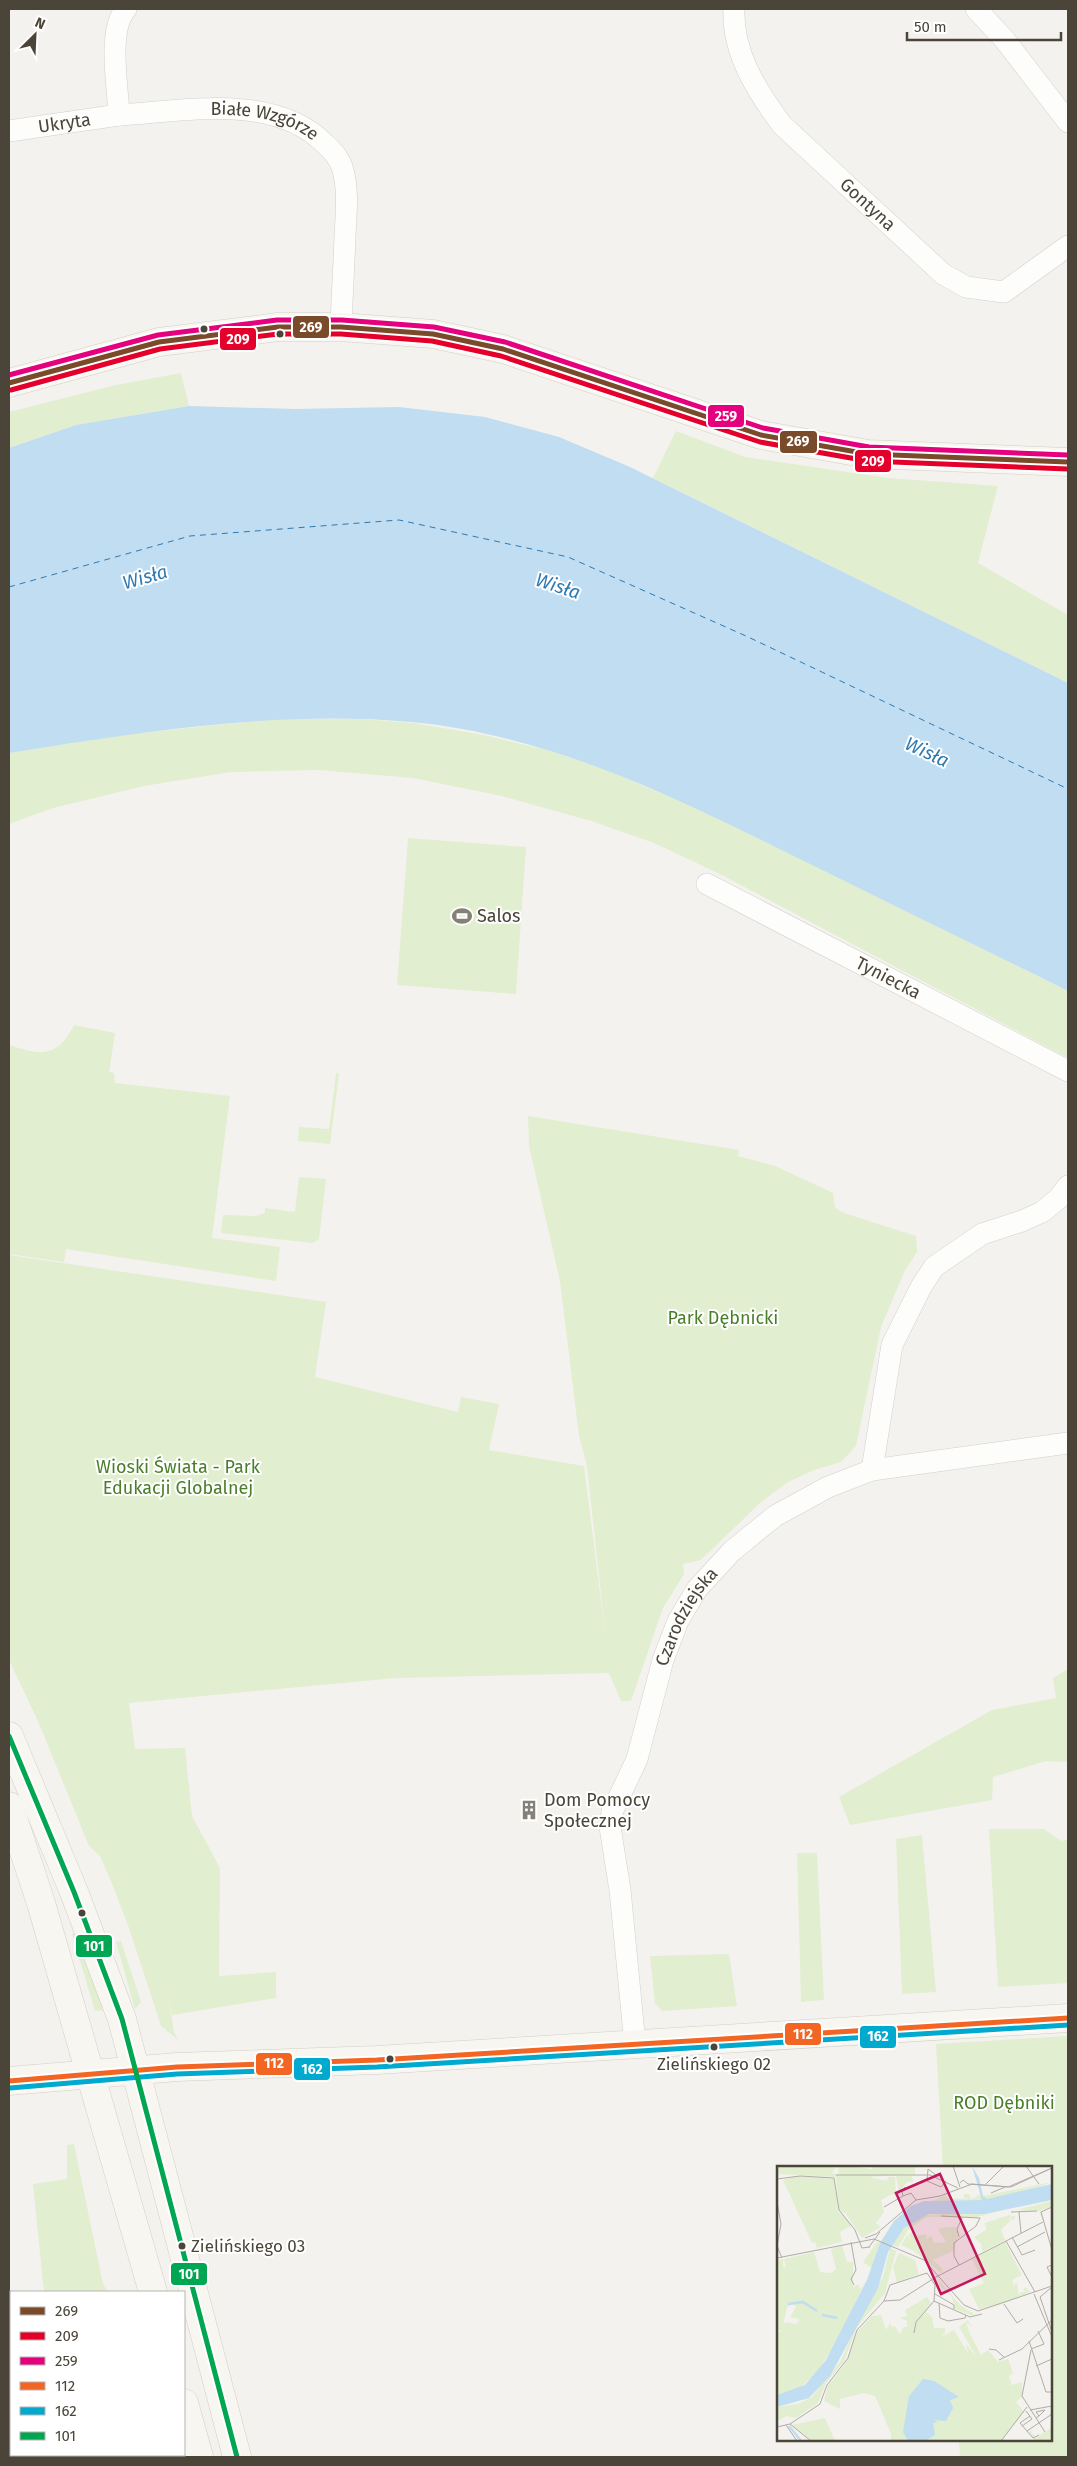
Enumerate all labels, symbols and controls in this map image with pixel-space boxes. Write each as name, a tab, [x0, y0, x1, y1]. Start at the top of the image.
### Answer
north arrow	[10, 10, 60, 60]
scale bar	[907, 10, 1061, 42]
text: N	[32, 14, 48, 33]
text: 50 m	[914, 18, 947, 36]
street label: Białe Wzgórze	[210, 98, 323, 145]
street label: Ukryta	[37, 108, 92, 138]
street label: Gontyna	[835, 173, 900, 236]
line badge: 269	[292, 315, 330, 339]
text: 269	[300, 319, 323, 336]
unlabelled marker	[199, 324, 209, 334]
line badge: 209	[219, 327, 257, 351]
unlabelled marker	[275, 329, 285, 339]
text: 209	[226, 331, 250, 348]
line badge: 259	[707, 404, 745, 428]
text: 259	[715, 408, 737, 425]
line badge: 269	[779, 430, 818, 454]
text: 269	[787, 433, 810, 450]
line badge: 209	[854, 449, 892, 473]
text: 209	[861, 453, 885, 470]
water label: Wisła	[120, 560, 170, 594]
water label: Wisła	[533, 568, 583, 604]
water label: Wisła	[901, 732, 953, 772]
sports icon: Salos	[451, 905, 473, 927]
place label: Salos	[477, 905, 521, 927]
street label: Tyniecka	[852, 952, 924, 1004]
park label: Park Dębnicki	[668, 1307, 778, 1329]
park label: Wioski Świata - Park Edukacji Globalnej	[96, 1456, 261, 1499]
street label: Czarodziejska	[651, 1563, 722, 1668]
place label: Dom Pomocy Społecznej	[544, 1789, 650, 1832]
building icon: Dom Pomocy Społecznej	[518, 1799, 540, 1821]
unlabelled marker	[77, 1908, 87, 1918]
line badge: 101	[75, 1934, 113, 1958]
text: 101	[84, 1938, 104, 1955]
line badge: 112	[784, 2022, 822, 2046]
line badge: 162	[859, 2025, 897, 2049]
text: 112	[793, 2026, 813, 2043]
text: 162	[867, 2028, 889, 2045]
marker: Zielińskiego 02	[709, 2042, 719, 2052]
line badge: 112	[255, 2052, 293, 2076]
unlabelled marker	[385, 2054, 395, 2064]
place label: Zielińskiego 02	[657, 2054, 771, 2075]
text: 112	[264, 2055, 284, 2072]
line badge: 162	[293, 2057, 331, 2081]
text: 162	[301, 2061, 323, 2078]
park label: ROD Dębniki	[953, 2092, 1055, 2114]
inset map	[777, 2166, 1052, 2441]
place label: Zielińskiego 03	[191, 2236, 305, 2257]
marker: Zielińskiego 03	[177, 2241, 187, 2251]
line badge: 101	[170, 2262, 208, 2286]
text: 101	[179, 2266, 199, 2283]
legend	[10, 2291, 185, 2456]
text: 269	[55, 2302, 78, 2320]
text: 209	[55, 2327, 79, 2345]
text: 259	[55, 2352, 78, 2370]
text: 112	[55, 2377, 75, 2395]
text: 162	[55, 2402, 77, 2420]
text: 101	[55, 2427, 76, 2445]

